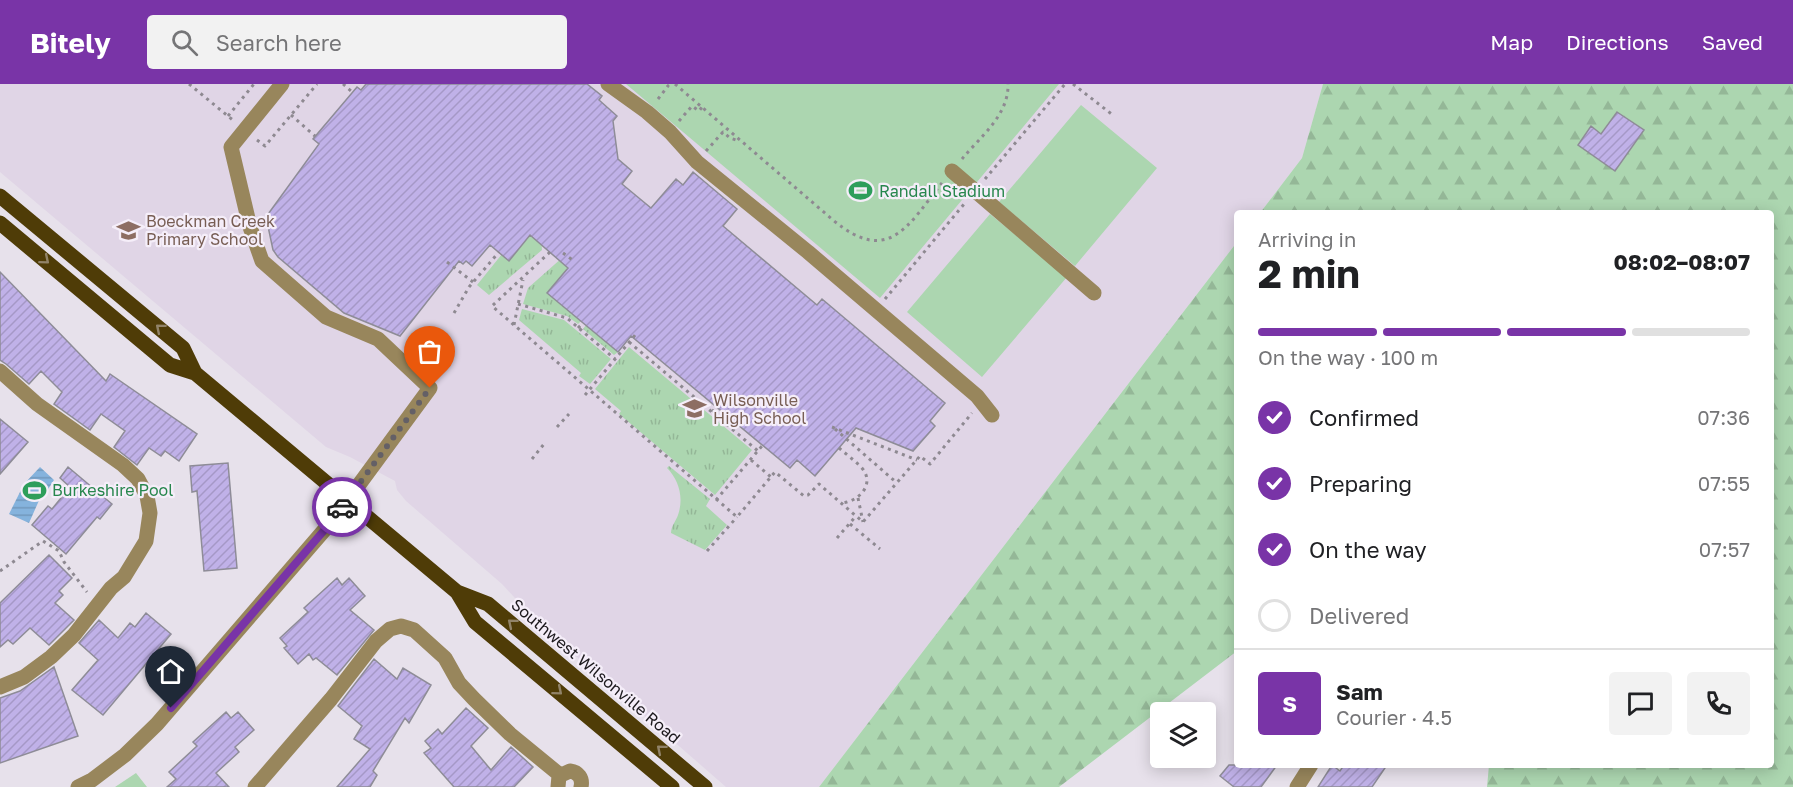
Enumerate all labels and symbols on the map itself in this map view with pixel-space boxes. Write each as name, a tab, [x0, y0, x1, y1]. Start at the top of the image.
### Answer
sports icon: Randall Stadium	[848, 178, 874, 204]
place label: Randall Stadium	[879, 181, 1005, 201]
place label: Boeckman Creek Primary School	[146, 211, 275, 249]
school or university icon: Boeckman Creek Primary School	[115, 217, 141, 243]
one-way arrow	[38, 253, 49, 264]
one-way arrow	[156, 325, 167, 336]
pin	[404, 326, 455, 388]
place label: Wilsonville High School	[713, 390, 806, 428]
school or university icon: Wilsonville High School	[682, 396, 708, 422]
sports icon: Burkeshire Pool	[21, 477, 47, 503]
courier	[312, 477, 372, 537]
place label: Burkeshire Pool	[52, 480, 173, 500]
street label: Southwest Wilsonville Road	[507, 594, 685, 748]
one-way arrow	[508, 620, 519, 631]
pin	[145, 646, 196, 708]
one-way arrow	[551, 684, 562, 695]
one-way arrow	[657, 745, 668, 756]

